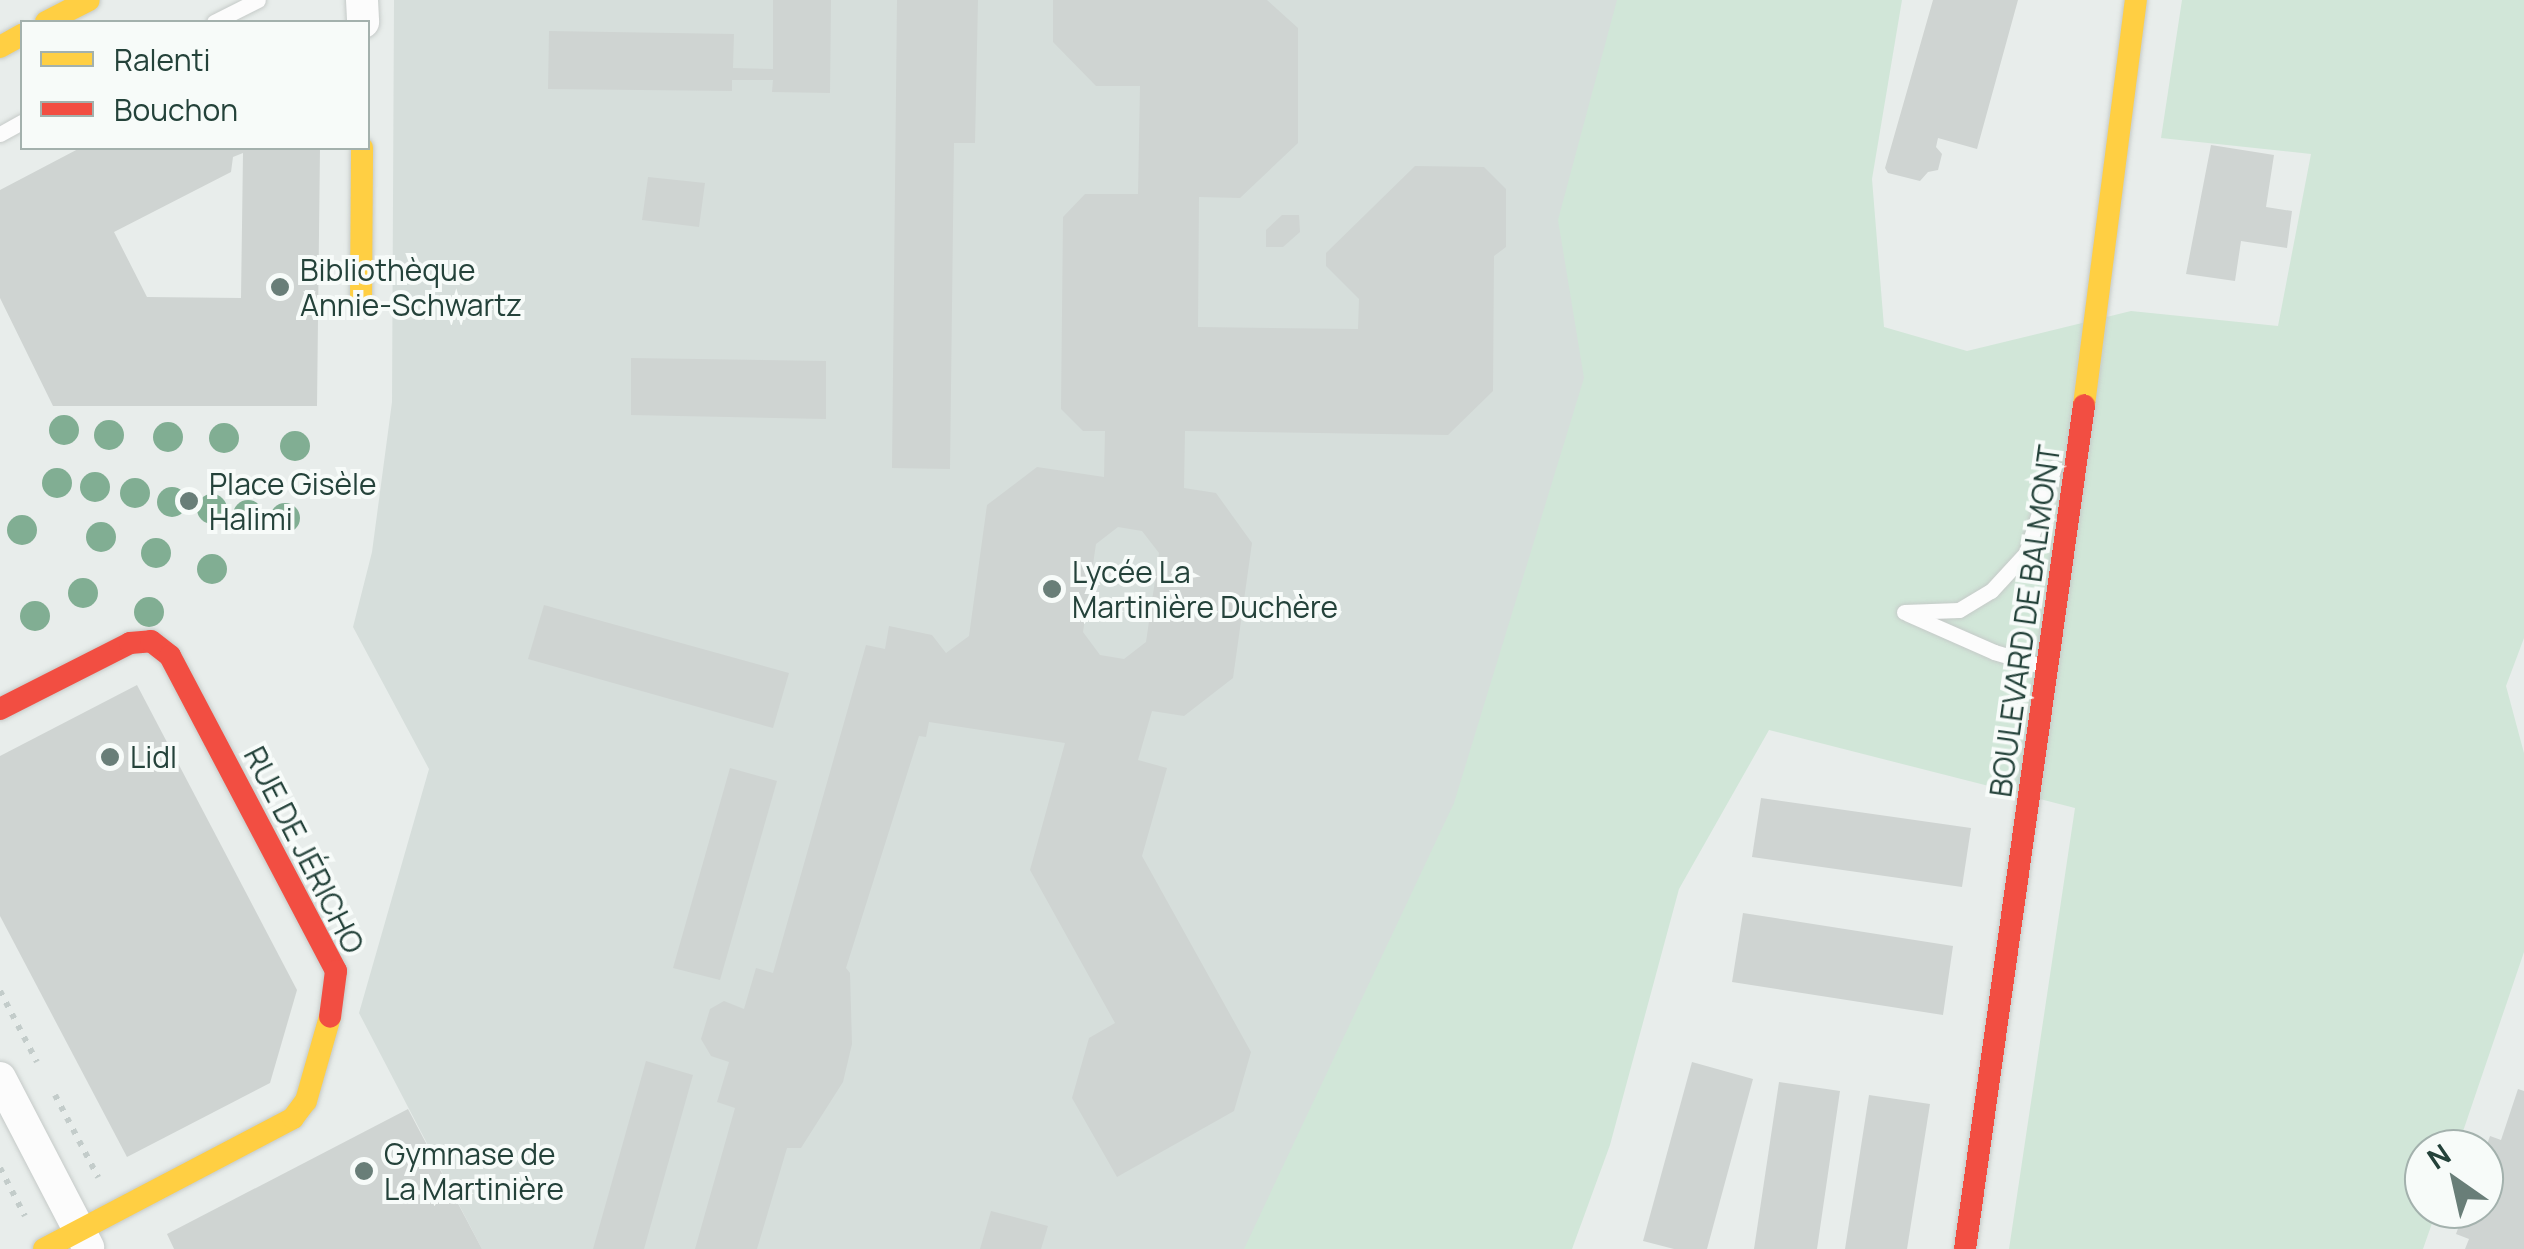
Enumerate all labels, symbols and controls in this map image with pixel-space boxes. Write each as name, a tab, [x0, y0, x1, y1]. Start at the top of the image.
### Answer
legend	[20, 20, 370, 150]
text: Ralenti	[114, 39, 211, 80]
text: Bouchon	[114, 89, 238, 130]
place label: Bibliothèque Annie-Schwartz	[300, 252, 522, 322]
marker: Bibliothèque Annie-Schwartz	[269, 276, 291, 298]
street label: BOULEVARD DE BALMONT	[1982, 443, 2068, 799]
place label: Place Gisèle Halimi	[209, 466, 376, 536]
marker: Place Gisèle Halimi	[178, 490, 200, 512]
place label: Lycée La Martinière Duchère	[1072, 554, 1338, 624]
marker: Lycée La Martinière Duchère	[1041, 578, 1063, 600]
place label: Lidl	[130, 739, 177, 775]
street label: RUE DE JÉRICHO	[236, 741, 372, 959]
marker: Lidl	[99, 746, 121, 768]
north arrow	[2404, 1129, 2504, 1229]
text: N	[2419, 1134, 2457, 1177]
place label: Gymnase de La Martinière	[384, 1136, 564, 1206]
marker: Gymnase de La Martinière	[353, 1160, 375, 1182]

